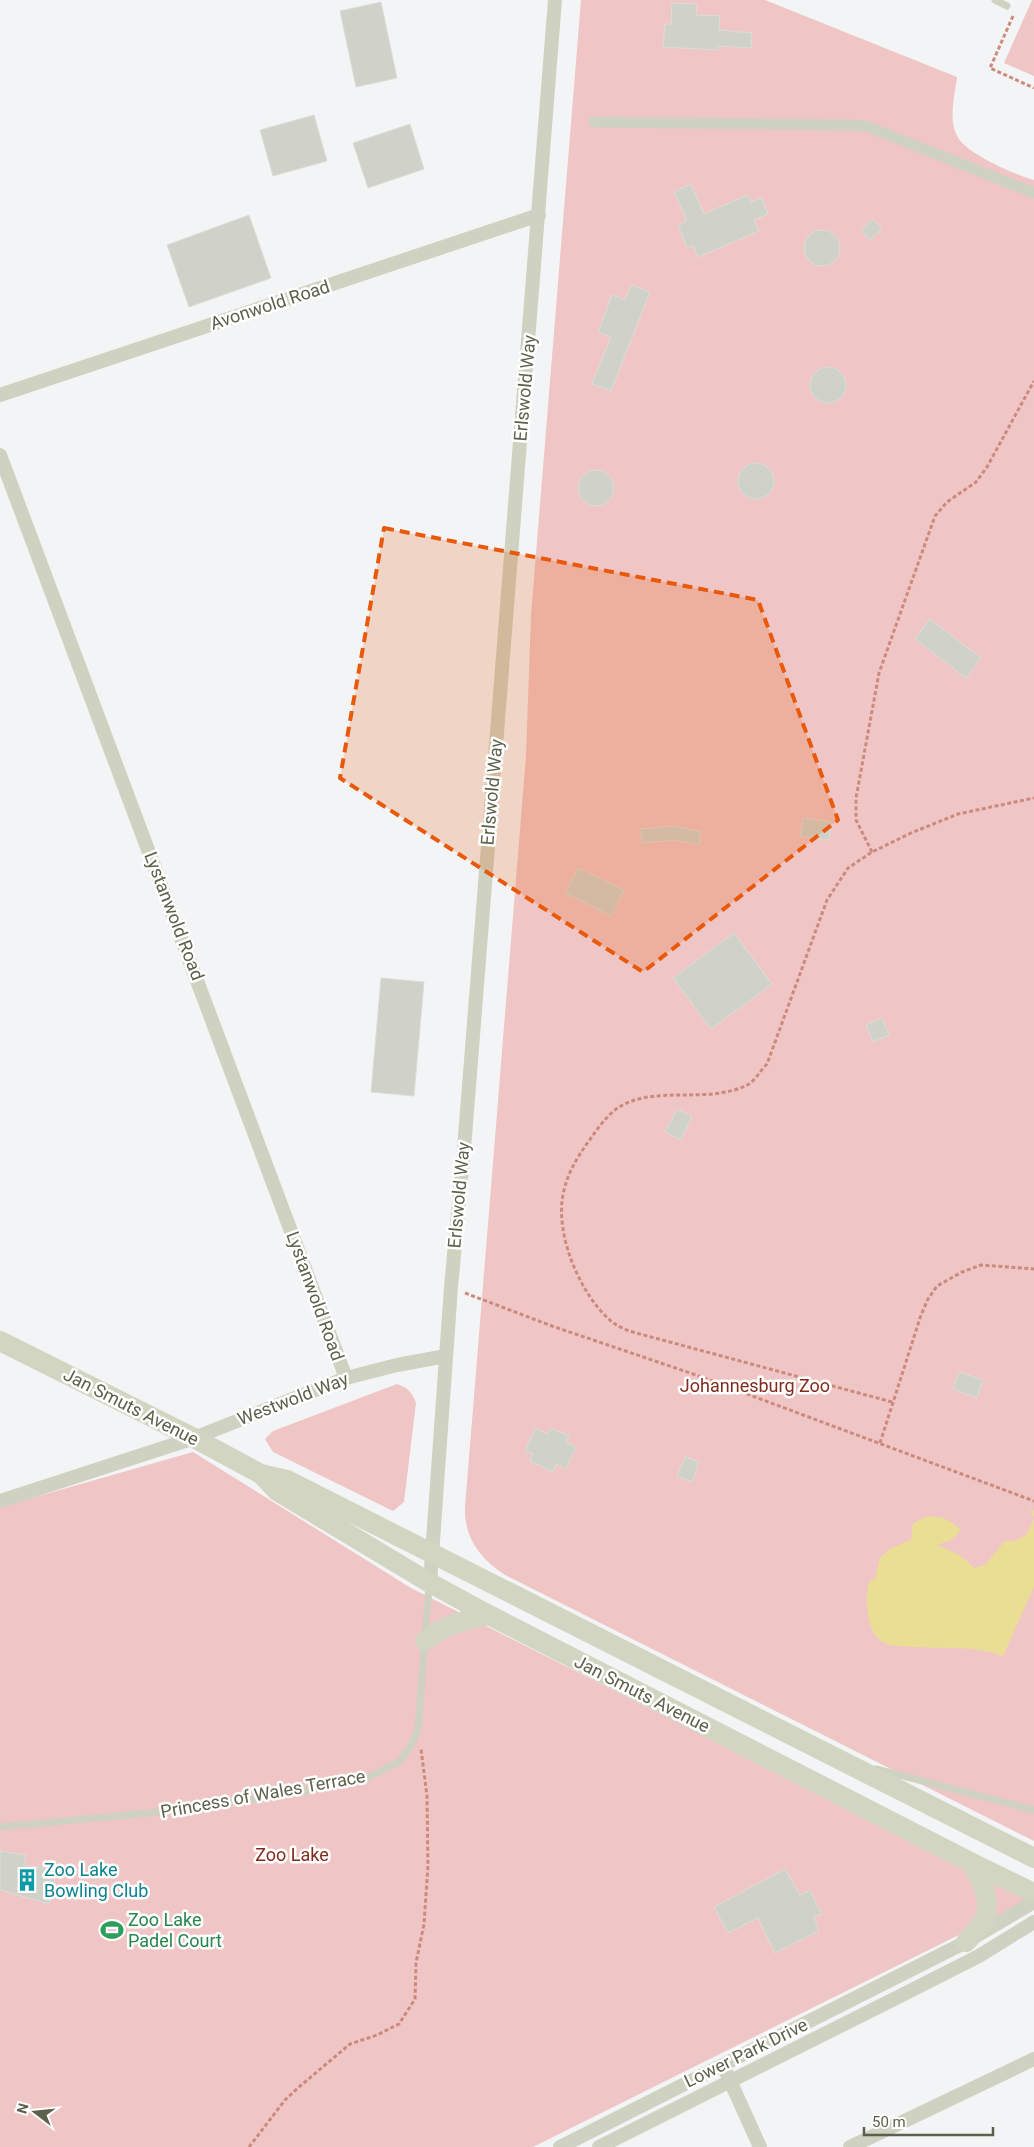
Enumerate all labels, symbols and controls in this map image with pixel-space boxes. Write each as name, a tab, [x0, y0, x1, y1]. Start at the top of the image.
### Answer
street label: Avonwold Road	[208, 275, 332, 334]
street label: Erlswold Way	[509, 333, 540, 442]
street label: Erlswold Way	[476, 737, 507, 846]
street label: Lystanwold Road	[140, 849, 209, 983]
street label: Erlswold Way	[443, 1140, 474, 1249]
street label: Lystanwold Road	[282, 1228, 349, 1363]
street label: Jan Smuts Avenue	[60, 1363, 202, 1450]
street label: Westwold Way	[234, 1368, 352, 1429]
park label: Johannesburg Zoo	[680, 1375, 830, 1396]
street label: Jan Smuts Avenue	[571, 1650, 713, 1737]
street label: Princess of Wales Terrace	[159, 1765, 367, 1822]
park label: Zoo Lake	[255, 1844, 329, 1865]
place label: Zoo Lake Bowling Club	[44, 1859, 148, 1901]
building icon: Zoo Lake Bowling Club	[14, 1867, 40, 1893]
place label: Zoo Lake Padel Court	[128, 1909, 222, 1951]
sports icon: Zoo Lake Padel Court	[99, 1917, 125, 1943]
street label: Lower Park Drive	[681, 2014, 811, 2092]
north arrow	[10, 2087, 60, 2137]
text: N	[13, 2101, 32, 2115]
scale bar	[864, 2104, 993, 2136]
text: 50 m	[872, 2113, 906, 2131]

